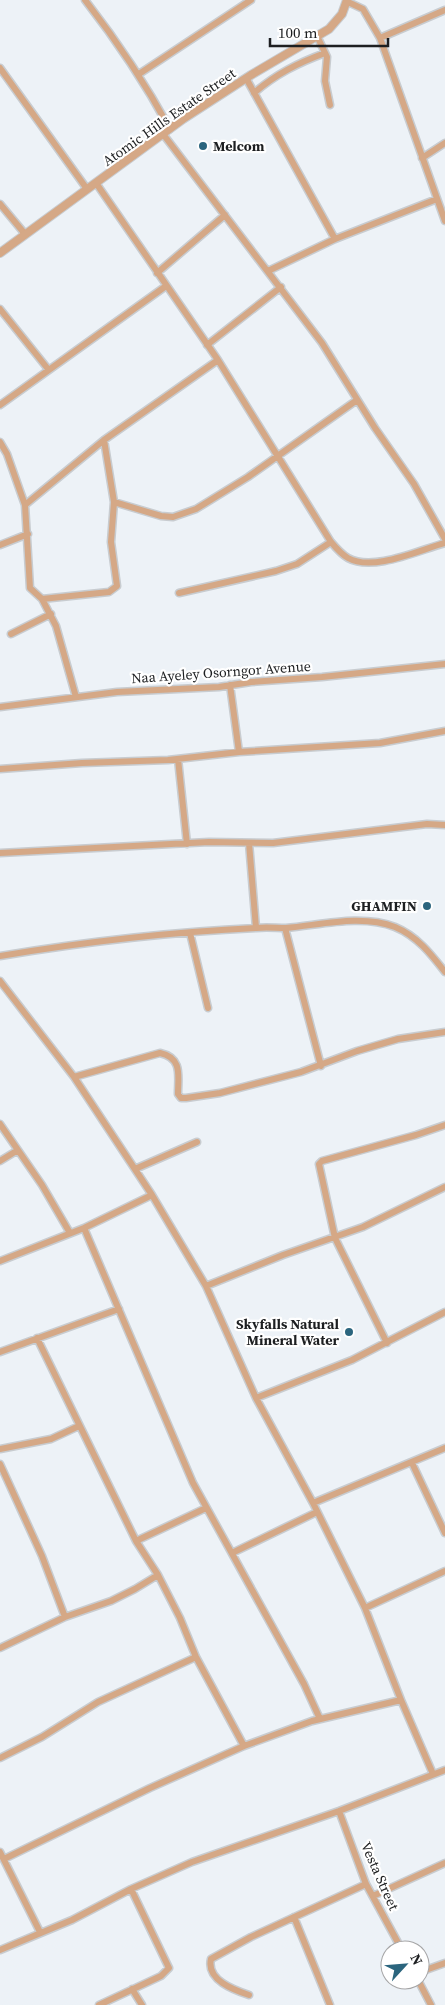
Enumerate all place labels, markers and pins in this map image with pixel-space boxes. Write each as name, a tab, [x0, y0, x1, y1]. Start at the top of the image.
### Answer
place label: Melcom	[213, 136, 265, 156]
marker: Melcom	[197, 140, 209, 152]
place label: GHAMFIN	[351, 896, 417, 916]
marker: GHAMFIN	[421, 900, 433, 912]
place label: Skyfalls Natural Mineral Water	[236, 1314, 339, 1350]
marker: Skyfalls Natural Mineral Water	[343, 1326, 355, 1338]

